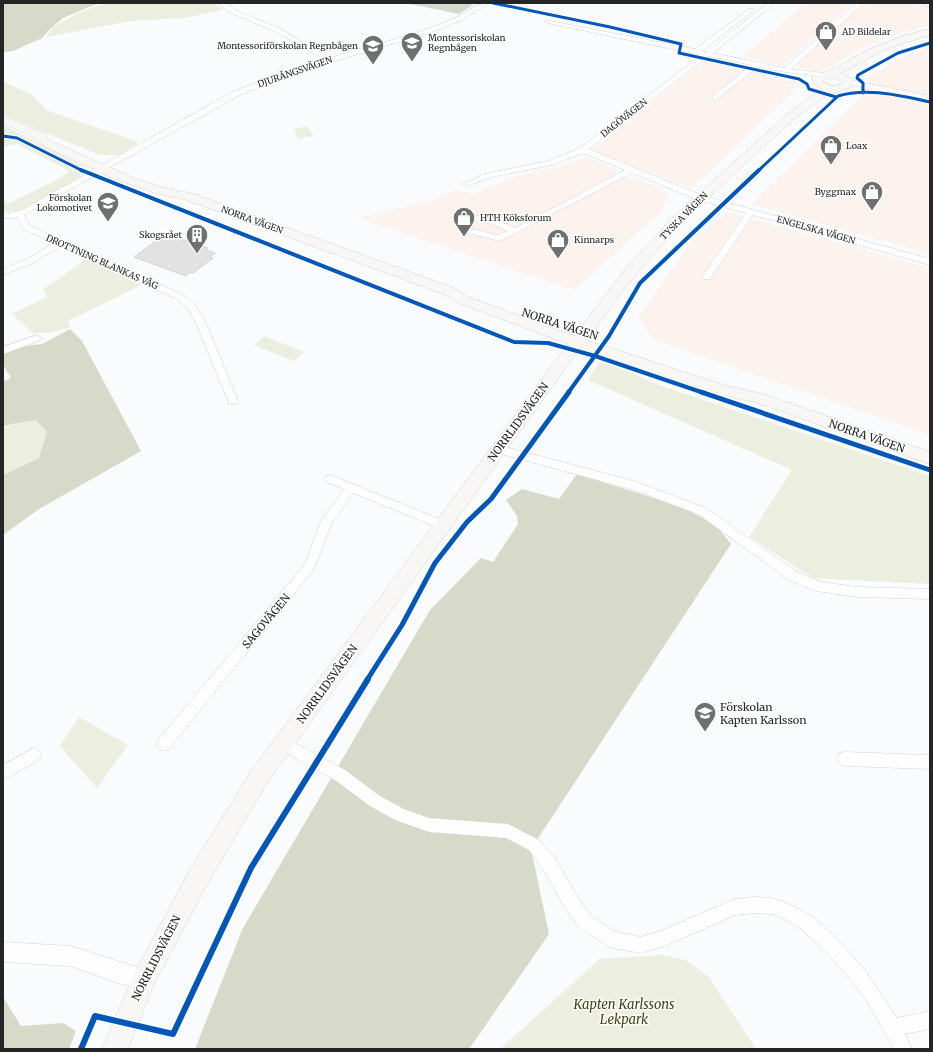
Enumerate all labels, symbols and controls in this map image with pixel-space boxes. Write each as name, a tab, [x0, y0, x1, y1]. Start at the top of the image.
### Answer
shop icon: AD Bildelar	[813, 19, 839, 52]
place label: AD Bildelar	[841, 26, 891, 37]
school or university icon: Montessoriskolan Regnbågen	[399, 30, 425, 63]
place label: Montessoriskolan Regnbågen	[428, 32, 506, 53]
school or university icon: Montessoriförskolan Regnbågen	[360, 33, 386, 66]
place label: Montessoriförskolan Regnbågen	[217, 40, 358, 51]
street label: DJURÄNGSVÄGEN	[256, 54, 334, 90]
street label: DAGÖVÄGEN	[598, 96, 649, 139]
shop icon: Loax	[818, 133, 844, 166]
place label: Loax	[846, 140, 868, 151]
shop icon: Byggmax	[859, 179, 885, 212]
place label: Byggmax	[815, 186, 857, 197]
street label: TYSKA VÄGEN	[657, 189, 710, 242]
school or university icon: Förskolan Lokomotivet	[95, 190, 121, 223]
place label: Förskolan Lokomotivet	[37, 192, 92, 213]
street label: NORRA VÄGEN	[220, 203, 285, 236]
shop icon: HTH Köksforum	[451, 205, 477, 238]
place label: HTH Köksforum	[480, 212, 552, 223]
street label: ENGELSKA VÄGEN	[775, 213, 857, 246]
building icon: Skogsrået	[184, 222, 210, 255]
shop icon: Kinnarps	[545, 227, 571, 260]
place label: Skogsrået	[139, 229, 182, 240]
street label: DROTTNING BLANKAS VÄG	[44, 232, 160, 292]
place label: Kinnarps	[574, 234, 615, 245]
street label: NORRA VÄGEN	[520, 305, 600, 343]
street label: NORRLIDSVÄGEN	[485, 379, 552, 464]
street label: NORRA VÄGEN	[827, 416, 907, 456]
street label: SAGOVÄGEN	[239, 590, 293, 651]
street label: NORRLIDSVÄGEN	[294, 641, 361, 726]
school or university icon: Förskolan Kapten Karlsson	[692, 700, 718, 733]
place label: Förskolan Kapten Karlsson	[720, 700, 807, 727]
street label: NORRLIDSVÄGEN	[128, 912, 184, 1003]
park label: Kapten Karlssons Lekpark	[572, 996, 675, 1028]

